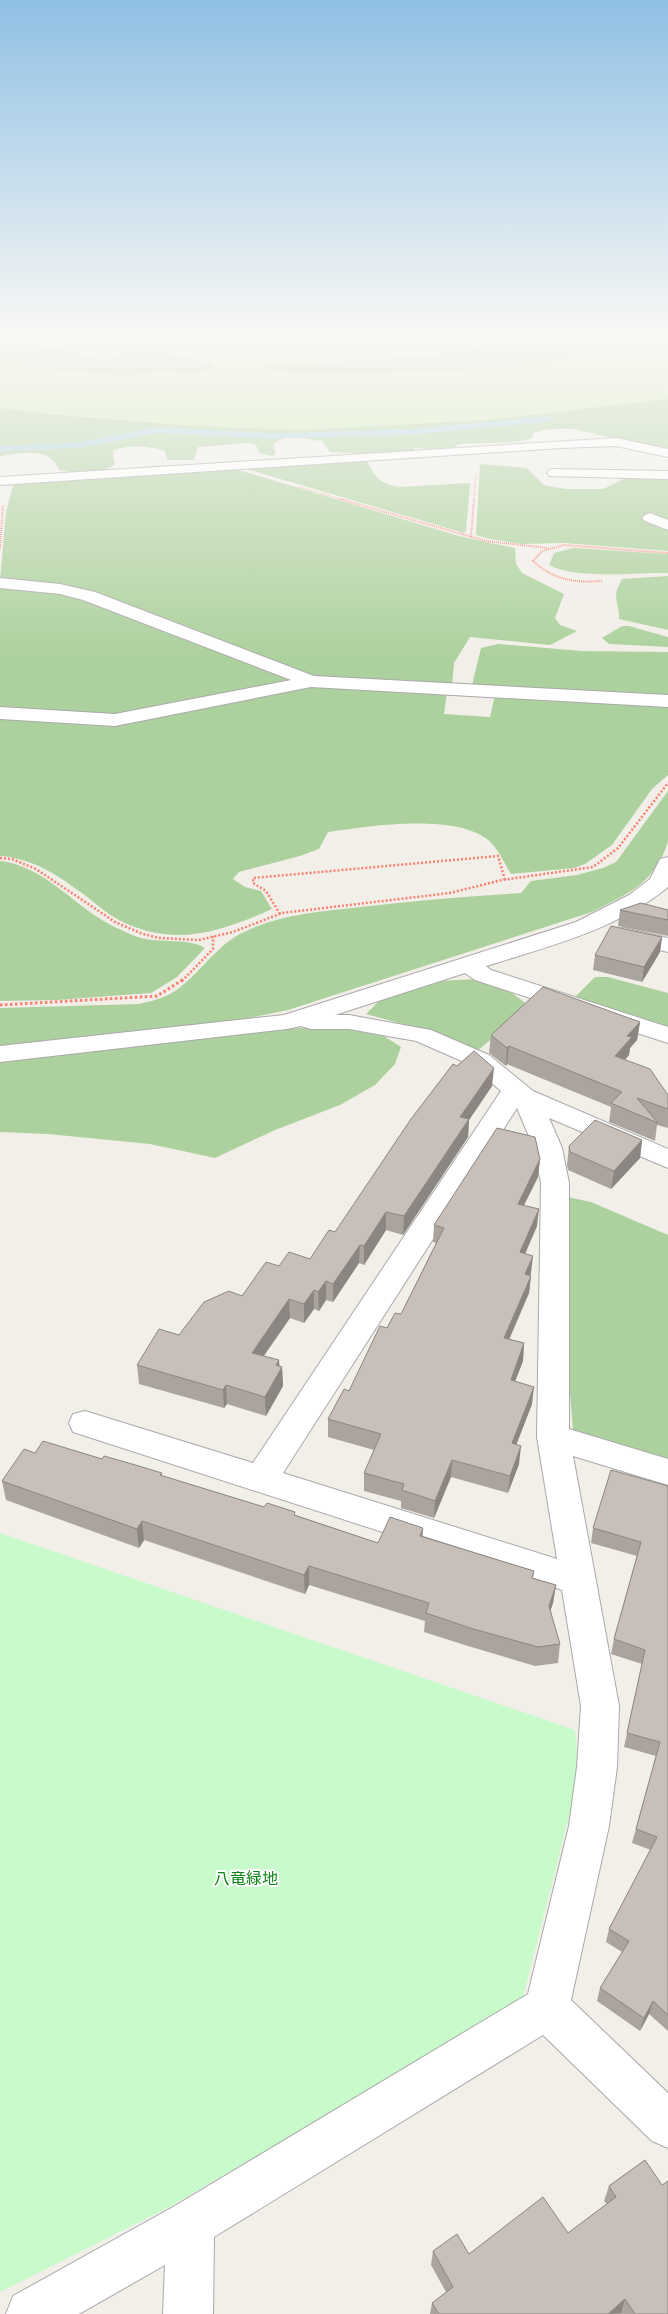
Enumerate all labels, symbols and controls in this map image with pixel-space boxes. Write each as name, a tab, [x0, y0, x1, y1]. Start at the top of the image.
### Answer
park label: 八竜緑地	[214, 1868, 278, 1888]

